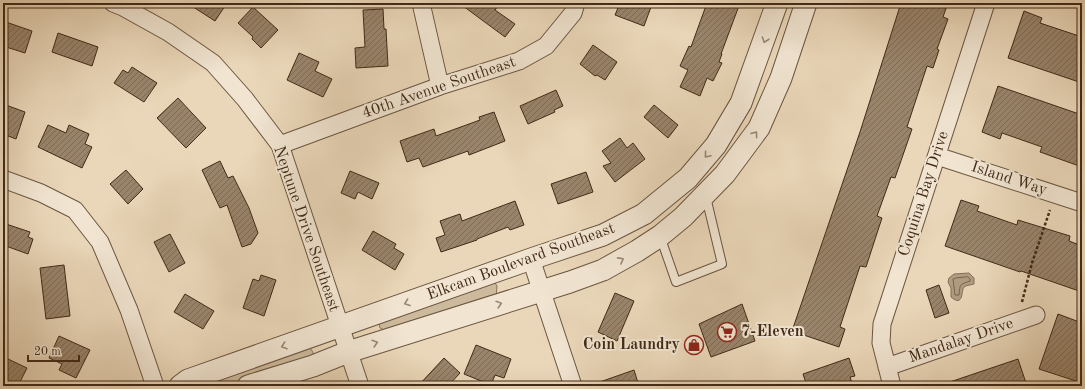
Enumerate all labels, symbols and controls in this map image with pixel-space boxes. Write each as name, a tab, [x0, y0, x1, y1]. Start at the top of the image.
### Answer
one-way arrow	[761, 36, 769, 43]
street label: 40th Avenue Southeast	[360, 54, 518, 122]
street label: Coquina Bay Drive	[896, 129, 952, 259]
one-way arrow	[750, 131, 757, 138]
street label: Neptune Drive Southeast	[270, 144, 342, 314]
one-way arrow	[705, 151, 712, 158]
street label: Island Way	[969, 159, 1049, 199]
street label: Elkcam Boulevard Southeast	[425, 220, 617, 304]
one-way arrow	[617, 257, 624, 264]
one-way arrow	[404, 299, 411, 307]
one-way arrow	[495, 301, 502, 309]
street label: Mandalay Drive	[907, 316, 1015, 366]
supermarket icon: 7-Eleven	[716, 321, 738, 343]
place label: 7-Eleven	[741, 324, 804, 340]
shop icon: Coin Laundry	[683, 334, 705, 356]
scale bar	[28, 337, 79, 363]
place label: Coin Laundry	[583, 337, 680, 353]
one-way arrow	[371, 339, 378, 348]
one-way arrow	[281, 342, 288, 350]
text: 20 m	[34, 346, 61, 358]

